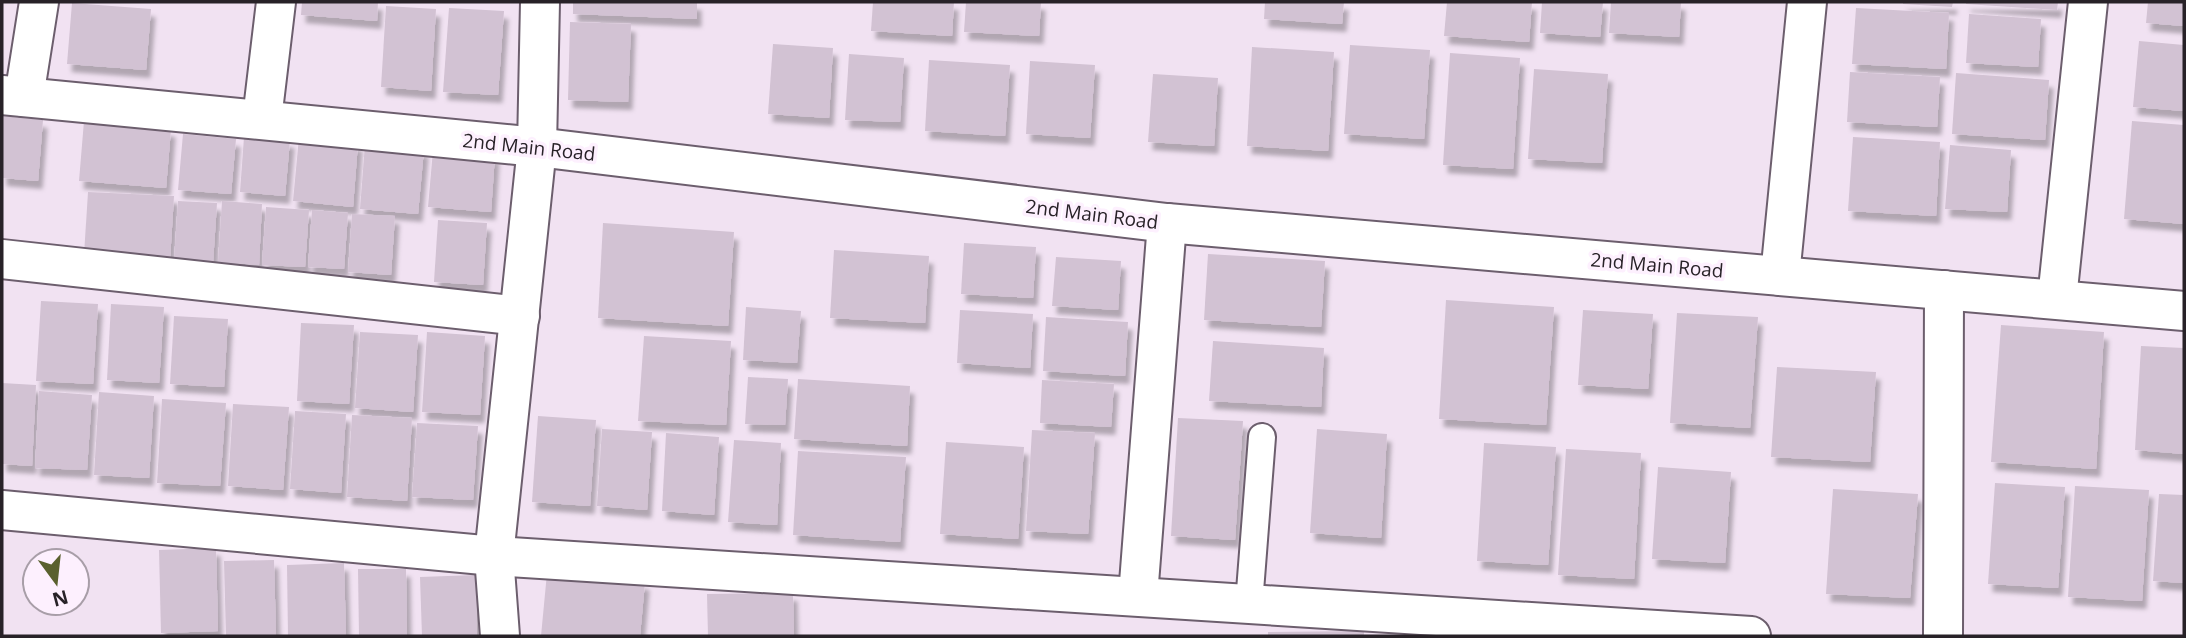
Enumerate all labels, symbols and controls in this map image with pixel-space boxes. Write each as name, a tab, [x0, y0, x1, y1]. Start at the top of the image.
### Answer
street label: 2nd Main Road	[461, 127, 597, 167]
street label: 2nd Main Road	[1024, 193, 1160, 235]
street label: 2nd Main Road	[1589, 246, 1725, 284]
north arrow	[21, 547, 91, 617]
text: N	[50, 584, 71, 613]

